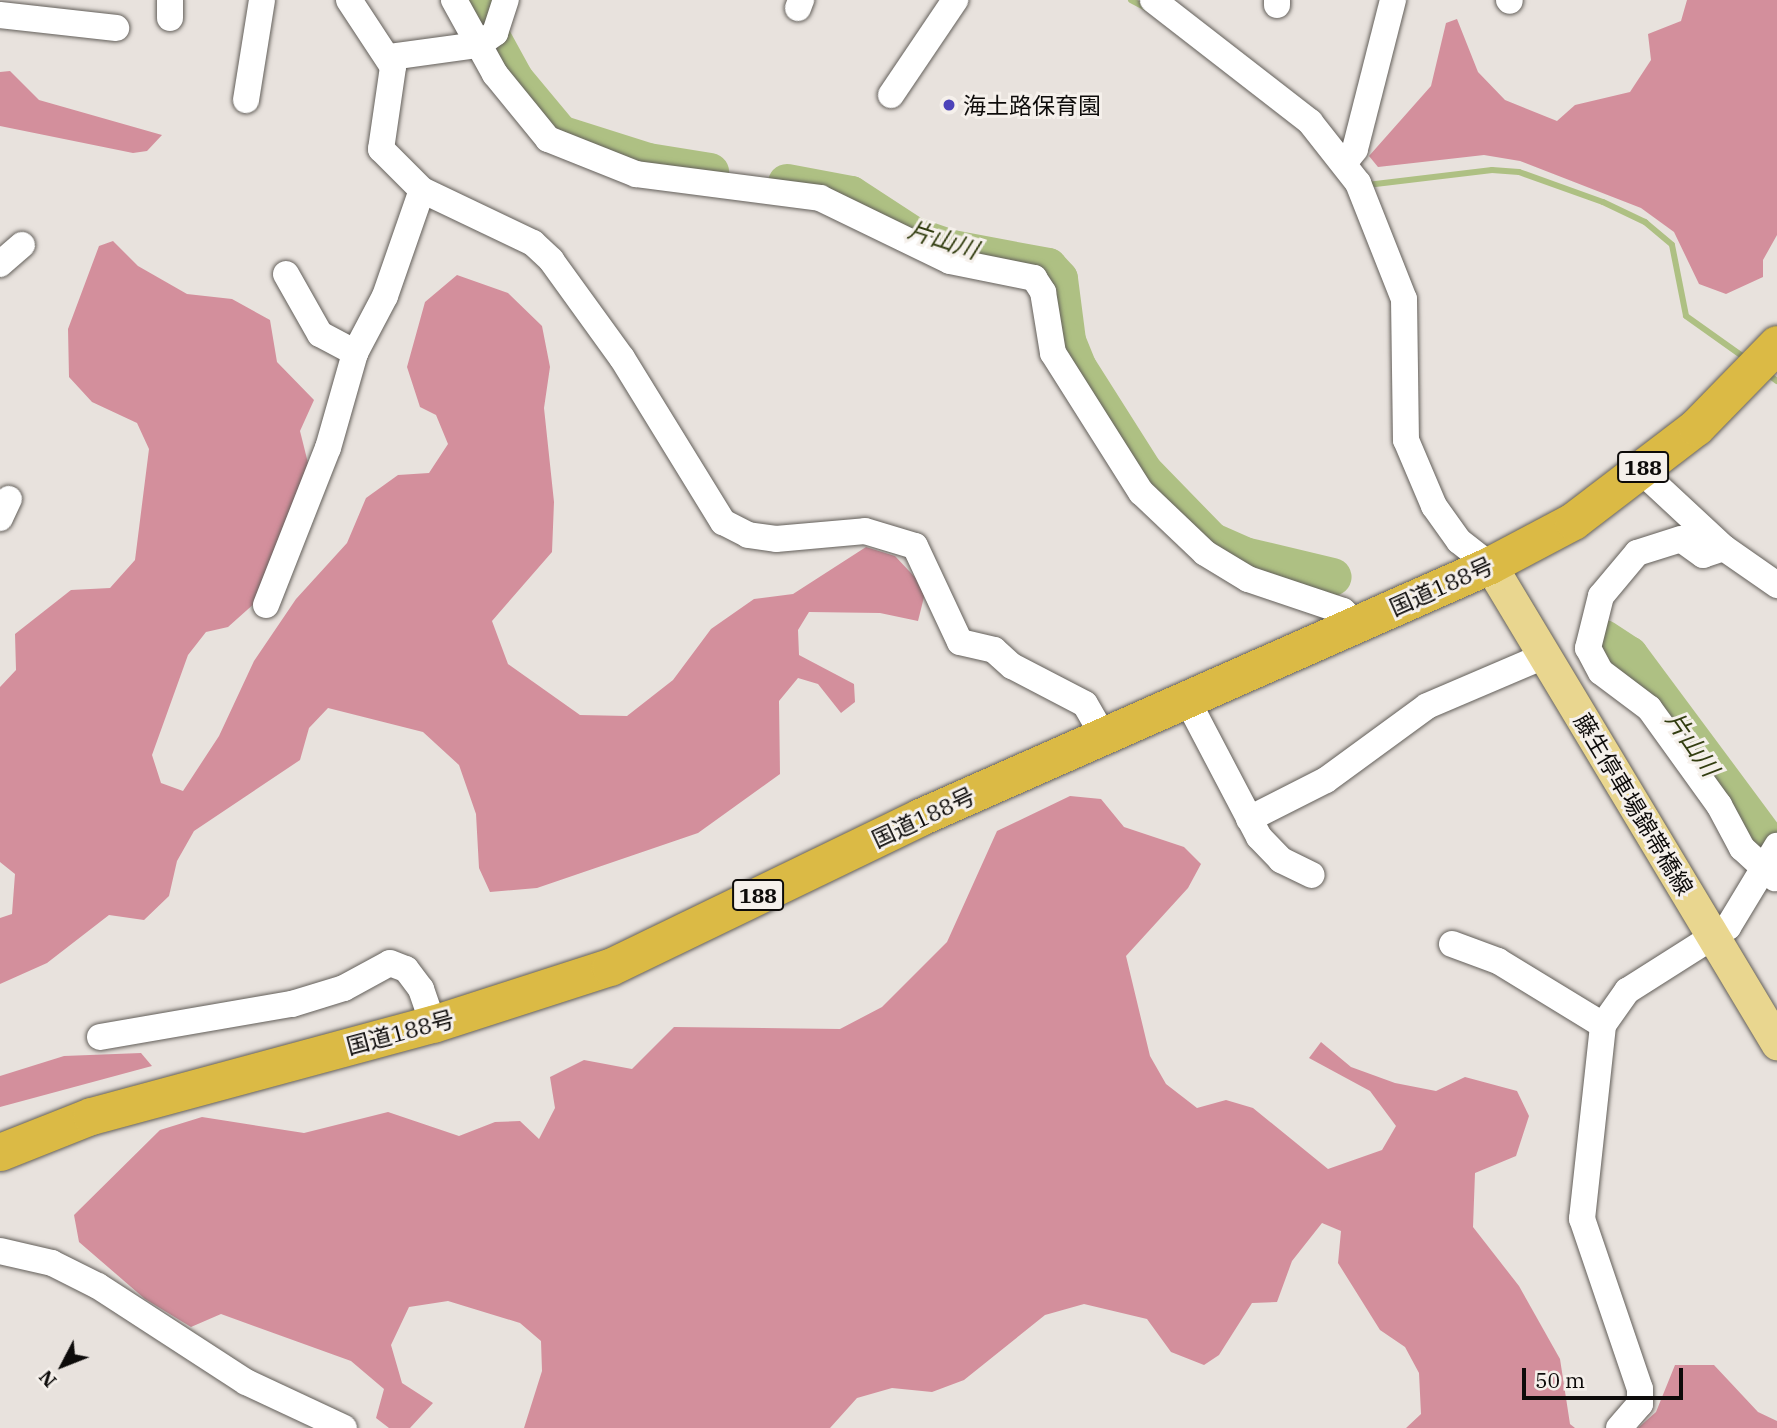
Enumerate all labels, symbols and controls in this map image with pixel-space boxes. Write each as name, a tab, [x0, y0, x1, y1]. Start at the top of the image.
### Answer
place label: 海土路保育園	[963, 91, 1101, 119]
marker: 海土路保育園	[941, 97, 957, 113]
water label: 片山川	[904, 215, 982, 265]
road number: 188	[1617, 449, 1669, 484]
street label: 国道188号	[1385, 551, 1497, 621]
water label: 片山川	[1660, 706, 1724, 782]
street label: 藤生停車場錦帯橋線	[1569, 708, 1699, 900]
street label: 国道188号	[867, 781, 979, 853]
road number: 188	[732, 878, 784, 912]
street label: 国道188号	[343, 1004, 457, 1060]
north arrow	[28, 1330, 98, 1400]
scale bar	[1525, 1354, 1686, 1398]
text: N	[33, 1365, 61, 1393]
text: 50 m	[1535, 1366, 1585, 1394]

